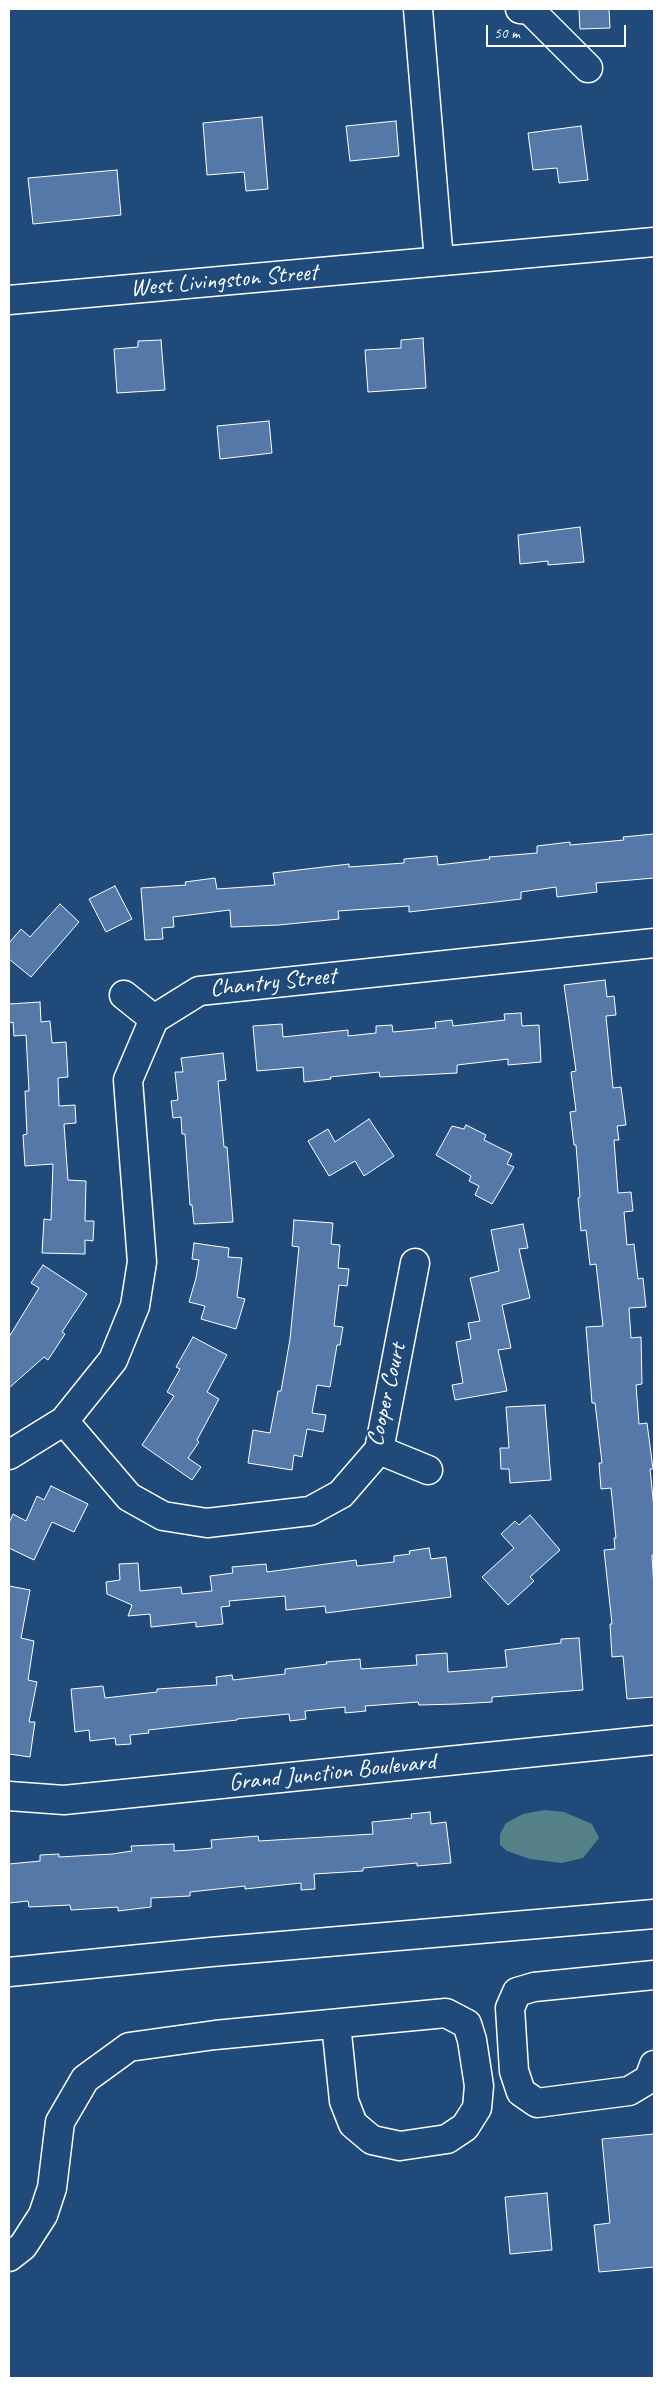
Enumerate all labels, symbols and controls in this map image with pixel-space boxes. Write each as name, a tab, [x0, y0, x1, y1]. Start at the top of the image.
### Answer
scale bar	[488, 15, 628, 47]
text: 50 m	[494, 24, 520, 43]
street label: West Livingston Street	[129, 258, 319, 304]
street label: Chantry Street	[209, 962, 337, 1004]
street label: Cooper Court	[361, 1341, 413, 1449]
street label: Grand Junction Boulevard	[227, 1748, 437, 1798]

